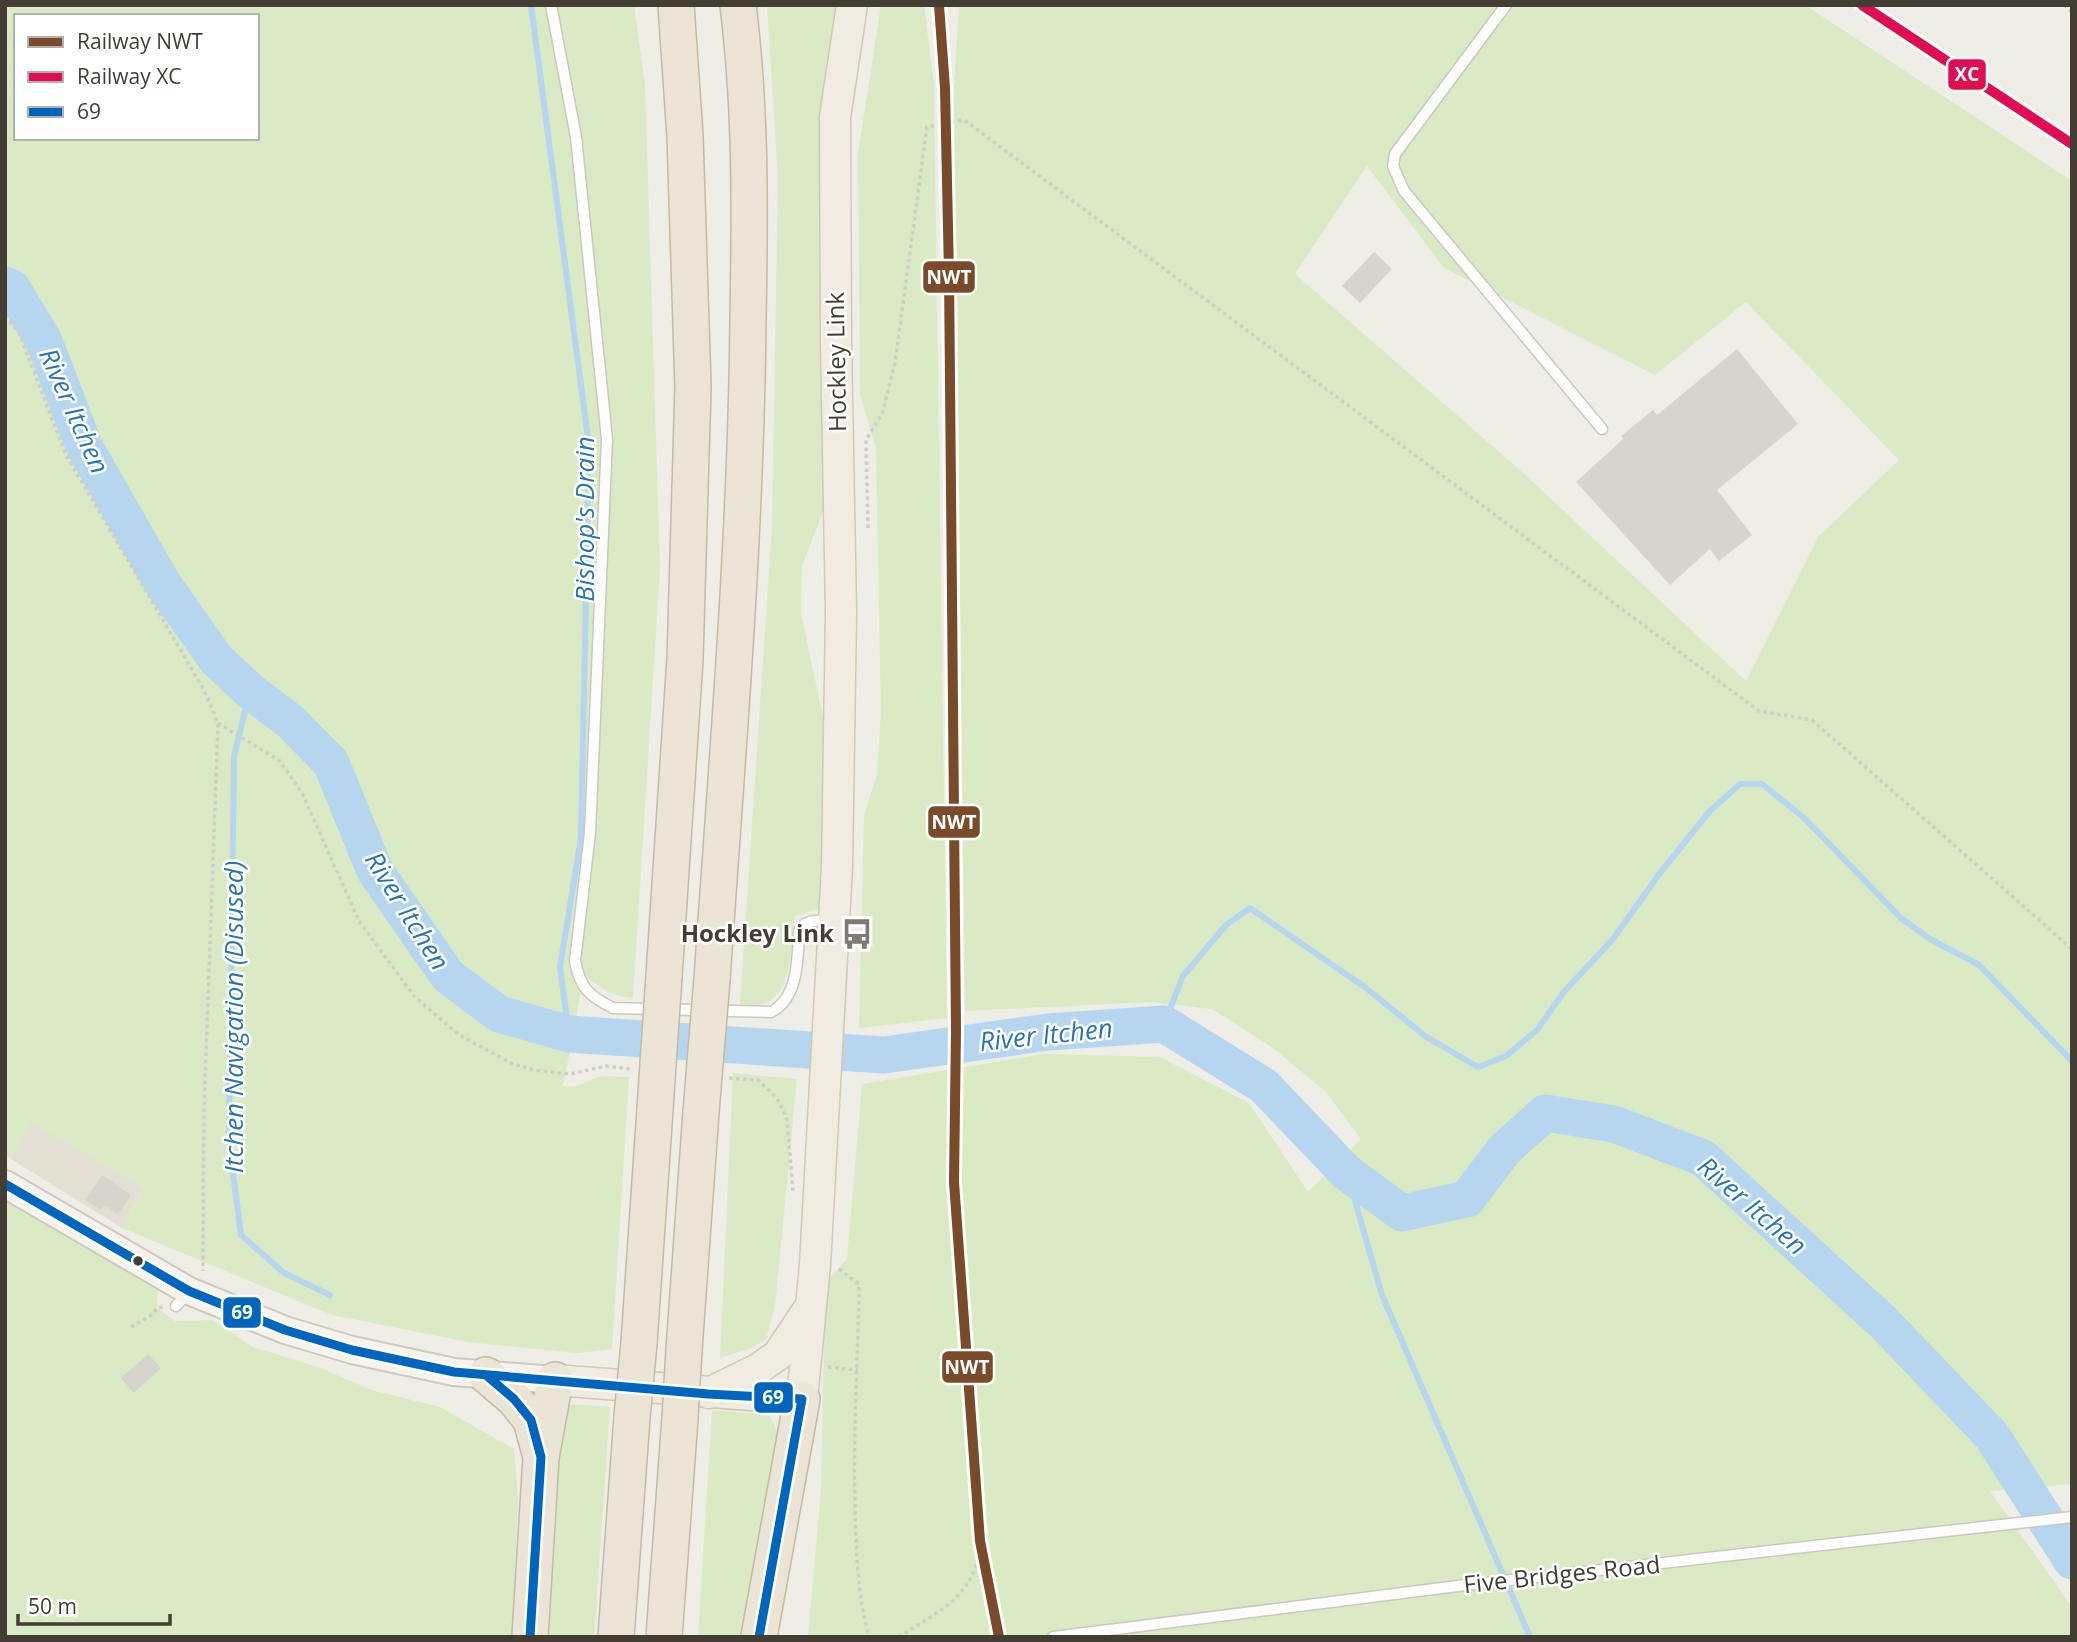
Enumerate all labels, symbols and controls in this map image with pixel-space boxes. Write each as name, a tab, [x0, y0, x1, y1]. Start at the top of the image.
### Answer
legend	[14, 14, 259, 140]
text: Railway NWT	[77, 27, 203, 55]
line badge: XC	[1947, 58, 1987, 91]
text: XC	[1955, 61, 1979, 87]
text: Railway XC	[77, 62, 182, 90]
text: 69	[77, 97, 101, 125]
line badge: NWT	[922, 260, 976, 294]
text: NWT	[927, 264, 971, 290]
street label: Hockley Link	[818, 291, 853, 432]
water label: River Itchen	[31, 342, 119, 479]
water label: Bishop's Drain	[566, 436, 602, 602]
line badge: NWT	[927, 805, 981, 839]
text: NWT	[932, 809, 976, 835]
water label: River Itchen	[357, 844, 459, 977]
water label: Itchen Navigation (Disused)	[215, 861, 251, 1173]
place label: Hockley Link	[681, 916, 834, 949]
bus stop icon: Hockley Link	[840, 917, 874, 951]
water label: River Itchen	[978, 1009, 1114, 1059]
water label: River Itchen	[1690, 1148, 1815, 1263]
unlabelled marker	[131, 1254, 145, 1268]
line badge: 69	[222, 1296, 262, 1329]
text: 69	[231, 1299, 253, 1325]
line badge: NWT	[941, 1350, 994, 1384]
text: NWT	[945, 1354, 989, 1380]
line badge: 69	[753, 1381, 794, 1414]
text: 69	[762, 1384, 784, 1410]
street label: Five Bridges Road	[1462, 1547, 1662, 1600]
scale bar	[18, 1582, 170, 1626]
text: 50 m	[28, 1592, 77, 1620]

